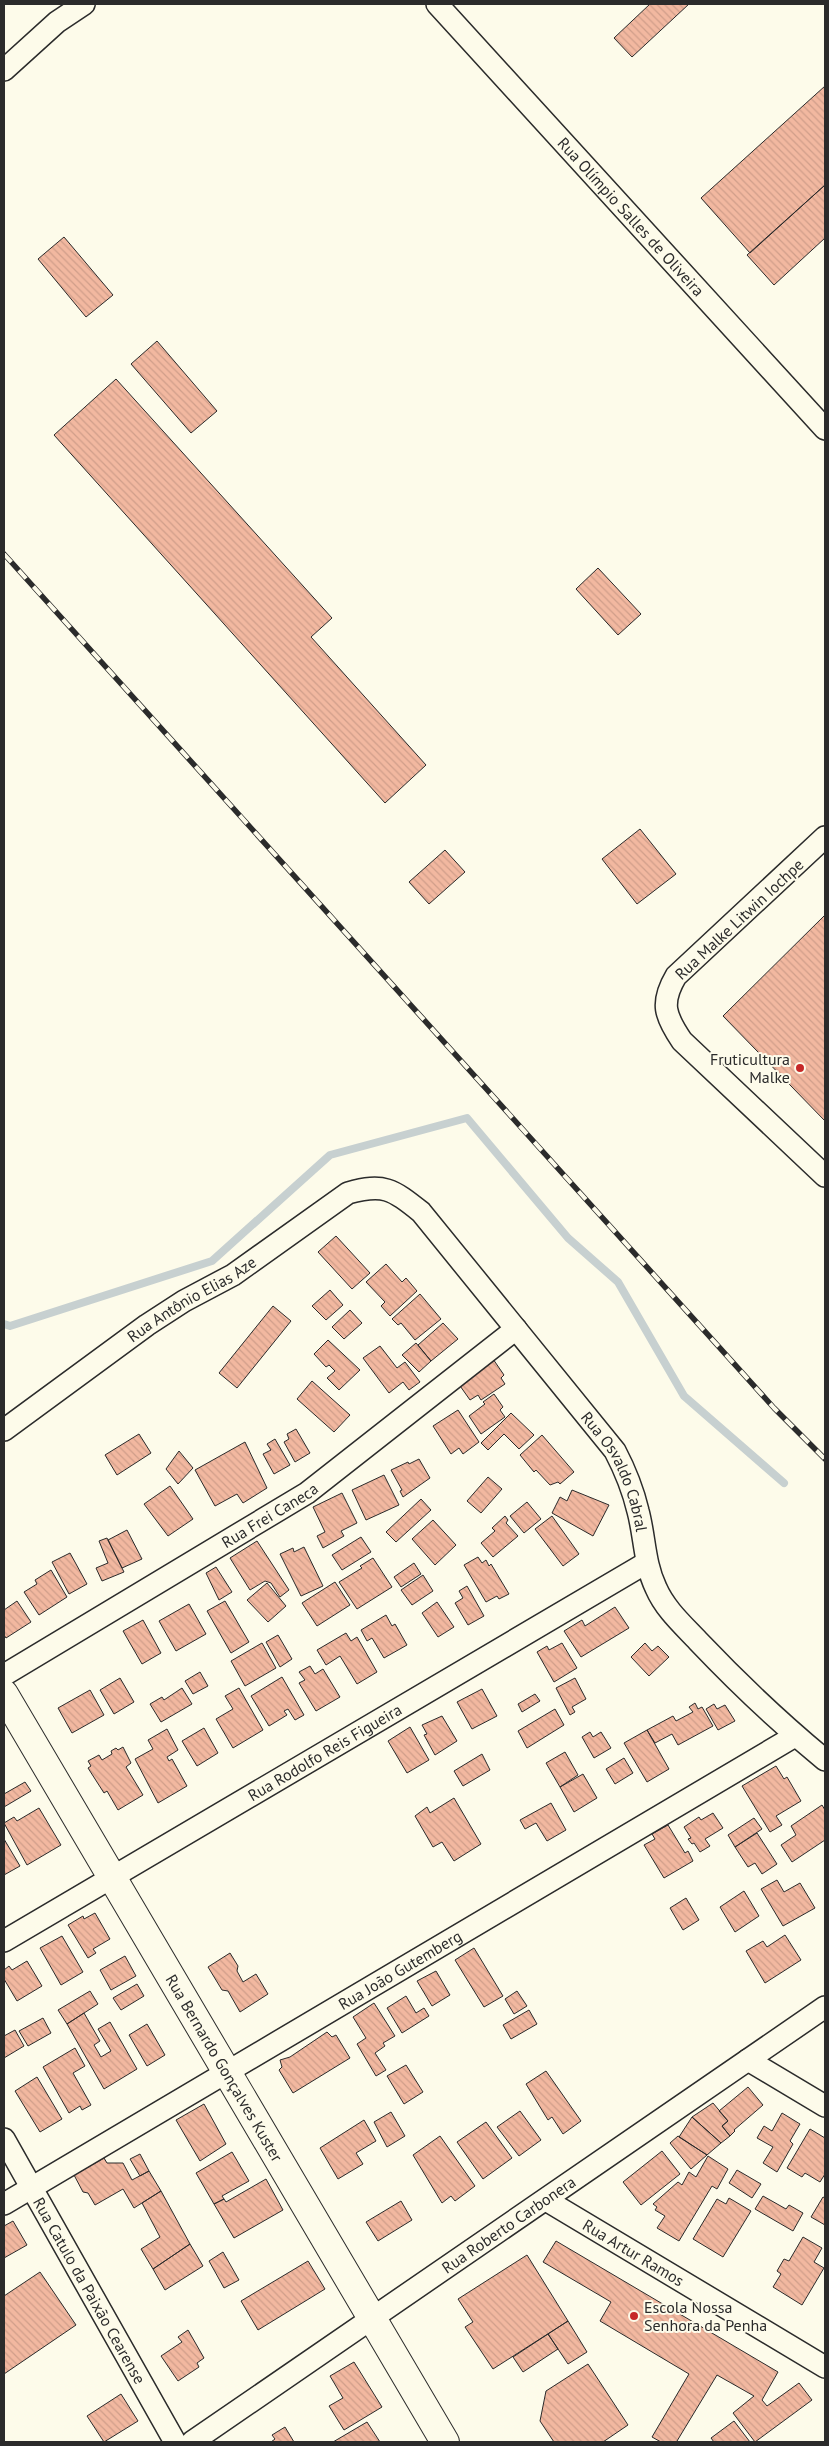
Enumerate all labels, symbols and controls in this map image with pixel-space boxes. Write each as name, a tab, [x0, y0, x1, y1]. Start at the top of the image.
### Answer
street label: Rua Olímpio Salles de Oliveira	[554, 133, 709, 300]
street label: Rua Malke Litwin Iochpe	[671, 854, 807, 984]
place label: Fruticultura Malke	[710, 1049, 790, 1087]
marker: Fruticultura Malke	[794, 1062, 806, 1074]
street label: Rua Antônio Elias Aze	[123, 1252, 260, 1346]
street label: Rua Osvaldo Cabral	[577, 1407, 652, 1533]
street label: Rua Frei Caneca	[218, 1478, 322, 1552]
street label: Rua Rodolfo Reis Figueira	[244, 1699, 405, 1805]
street label: Rua João Gutemberg	[335, 1926, 465, 2014]
street label: Rua Bernardo Gonçalves Kuster	[161, 1971, 288, 2166]
street label: Rua Roberto Carbonera	[438, 2171, 579, 2278]
street label: Rua Catulo da Paixão Cearense	[29, 2194, 150, 2387]
street label: Rua Artur Ramos	[579, 2214, 688, 2290]
place label: Escola Nossa Senhora da Penha	[644, 2297, 767, 2335]
marker: Escola Nossa Senhora da Penha	[628, 2310, 640, 2322]

